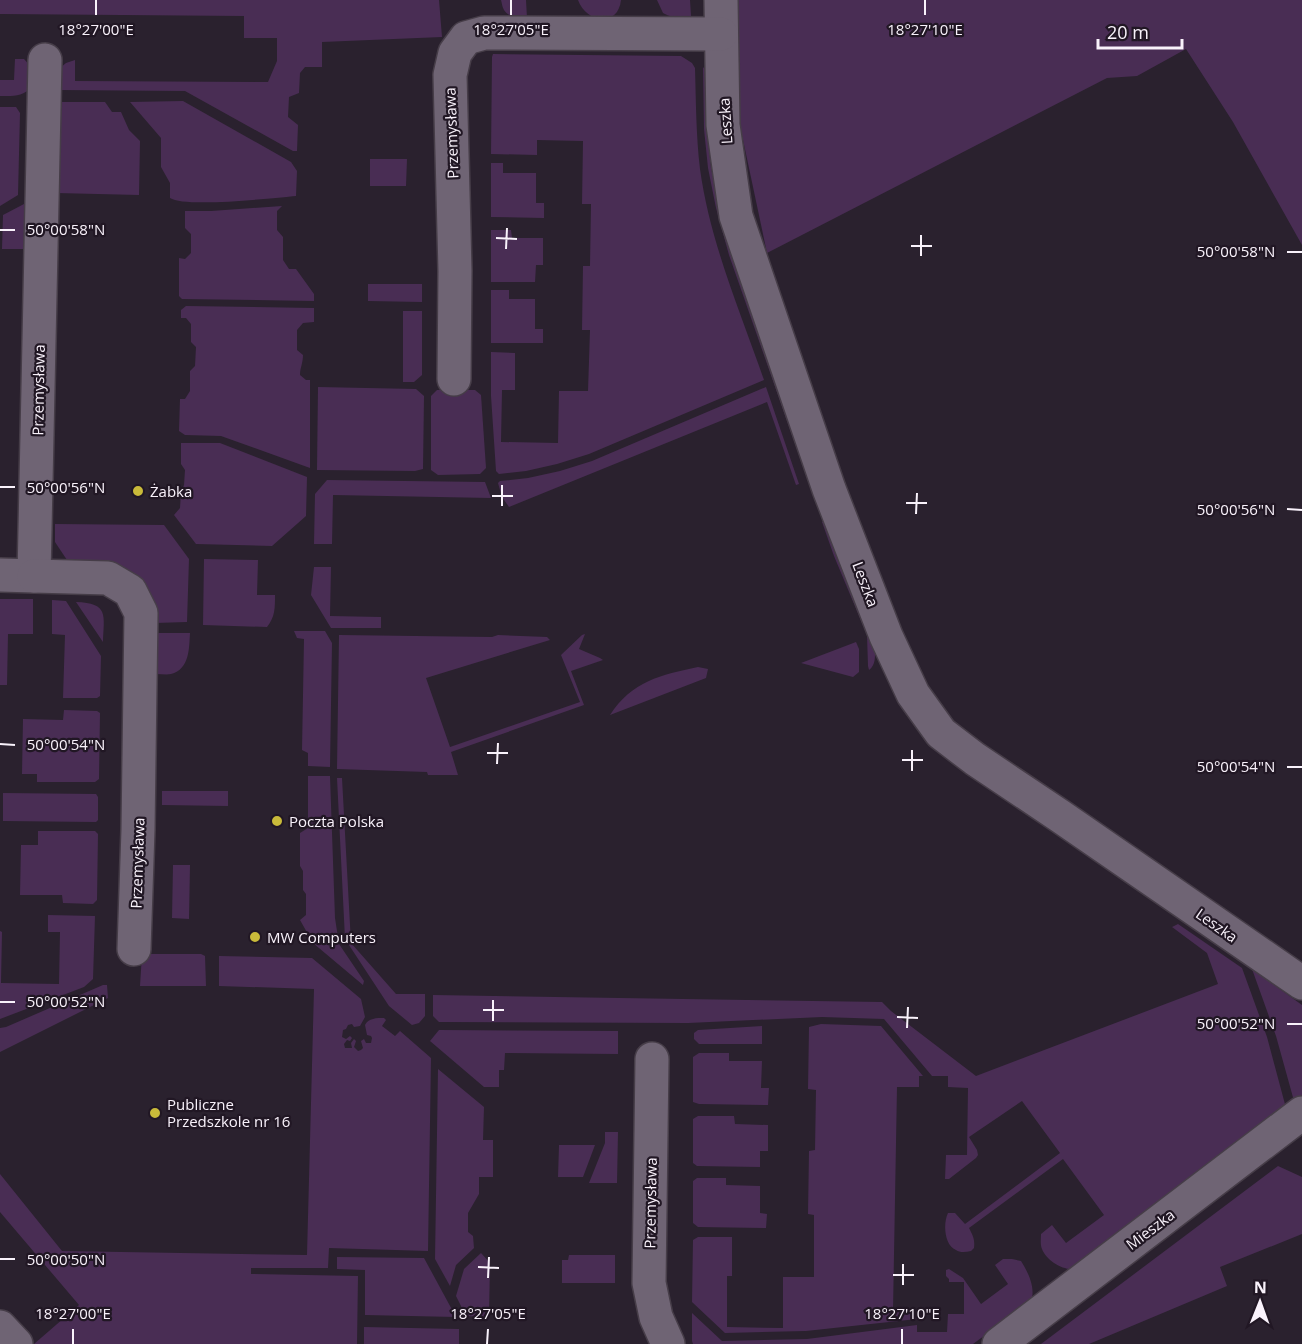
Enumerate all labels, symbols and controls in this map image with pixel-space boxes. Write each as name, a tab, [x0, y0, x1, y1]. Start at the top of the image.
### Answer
scale bar	[1098, 12, 1182, 50]
text: 18°27'00"E	[58, 19, 134, 39]
text: 18°27'05"E	[473, 19, 549, 39]
text: 18°27'10"E	[887, 19, 963, 39]
text: 20 m	[1107, 20, 1149, 44]
street label: Przemysława	[439, 87, 463, 179]
street label: Leszka	[713, 97, 737, 145]
text: 50°00'58"N	[27, 219, 105, 239]
text: 50°00'58"N	[1197, 241, 1275, 261]
street label: Przemysława	[27, 344, 49, 436]
text: 50°00'56"N	[27, 477, 105, 497]
place label: Żabka	[150, 481, 192, 501]
marker: Żabka	[131, 484, 145, 498]
text: 50°00'56"N	[1197, 499, 1275, 519]
street label: Leszka	[848, 559, 884, 609]
text: 50°00'54"N	[27, 734, 105, 754]
text: 50°00'54"N	[1197, 756, 1275, 776]
place label: Poczta Polska	[289, 811, 384, 831]
marker: Poczta Polska	[270, 814, 284, 828]
street label: Przemysława	[125, 817, 149, 909]
street label: Leszka	[1192, 903, 1242, 947]
place label: MW Computers	[267, 927, 376, 947]
marker: MW Computers	[248, 930, 262, 944]
text: 50°00'52"N	[27, 991, 105, 1011]
text: 50°00'52"N	[1197, 1013, 1275, 1033]
place label: Publiczne Przedszkole nr 16	[167, 1094, 290, 1131]
marker: Publiczne Przedszkole nr 16	[148, 1106, 162, 1120]
street label: Przemysława	[639, 1157, 661, 1249]
street label: Mieszka	[1122, 1204, 1178, 1254]
text: 50°00'50"N	[27, 1249, 105, 1269]
north arrow	[1230, 1272, 1290, 1332]
text: N	[1254, 1276, 1267, 1298]
text: 18°27'00"E	[35, 1303, 111, 1323]
text: 18°27'05"E	[450, 1303, 526, 1323]
text: 18°27'10"E	[864, 1303, 940, 1323]

